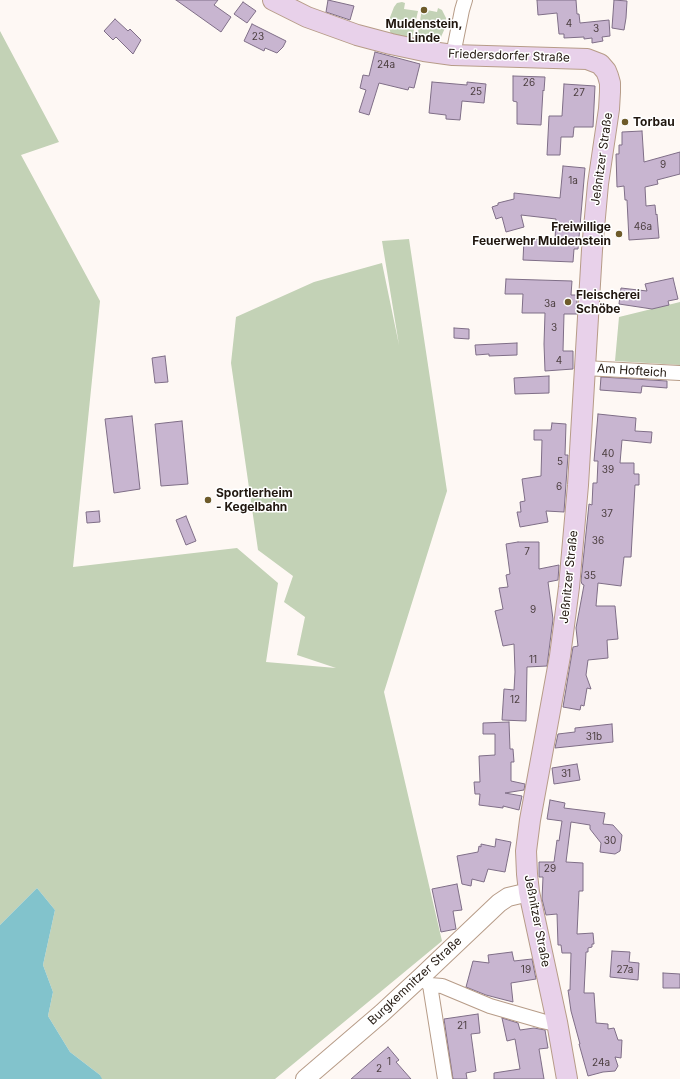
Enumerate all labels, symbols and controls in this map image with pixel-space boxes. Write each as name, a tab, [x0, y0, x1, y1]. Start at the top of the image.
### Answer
marker: Muldenstein, Linde	[419, 5, 429, 15]
place label: Muldenstein, Linde	[386, 17, 462, 45]
house number: 4	[566, 18, 572, 30]
house number: 3	[593, 23, 599, 35]
house number: 23	[252, 31, 264, 43]
street label: Friedersdorfer Straße	[448, 47, 570, 65]
house number: 24a	[377, 59, 395, 71]
house number: 26	[523, 77, 535, 89]
house number: 25	[470, 86, 482, 98]
house number: 27	[573, 87, 585, 99]
street label: Jeßnitzer Straße	[588, 112, 616, 206]
place label: Torbau	[633, 115, 675, 129]
marker: Torbau	[620, 117, 630, 127]
house number: 9	[660, 159, 666, 171]
house number: 1a	[568, 175, 578, 187]
place label: Freiwillige Feuerwehr Muldenstein	[472, 220, 611, 248]
house number: 46a	[634, 221, 652, 233]
marker: Freiwillige Feuerwehr Muldenstein	[614, 229, 624, 239]
place label: Fleischerei Schöbe	[576, 288, 640, 316]
marker: Fleischerei Schöbe	[563, 297, 573, 307]
house number: 3a	[544, 298, 556, 310]
house number: 3	[551, 322, 557, 334]
house number: 4	[556, 355, 562, 367]
street label: Am Hofteich	[597, 361, 667, 381]
house number: 40	[602, 448, 614, 460]
house number: 5	[557, 456, 563, 468]
house number: 39	[602, 464, 614, 476]
house number: 6	[556, 481, 562, 493]
place label: Sportlerheim - Kegelbahn	[216, 486, 293, 514]
marker: Sportlerheim - Kegelbahn	[203, 495, 213, 505]
house number: 37	[601, 508, 613, 520]
street label: Jeßnitzer Straße	[557, 530, 581, 624]
house number: 36	[592, 535, 604, 547]
house number: 7	[524, 546, 530, 558]
house number: 35	[584, 570, 596, 582]
house number: 9	[530, 604, 536, 616]
house number: 11	[529, 654, 537, 666]
house number: 12	[510, 694, 520, 706]
house number: 31b	[586, 731, 602, 743]
house number: 31	[561, 768, 571, 780]
house number: 30	[604, 835, 616, 847]
house number: 29	[544, 863, 556, 875]
street label: Jeßnitzer Straße	[521, 874, 553, 968]
street label: Burgkemnitzer Straße	[365, 934, 465, 1028]
house number: 19	[521, 964, 531, 976]
house number: 27a	[617, 964, 633, 976]
house number: 21	[457, 1020, 467, 1032]
house number: 1	[387, 1056, 391, 1068]
house number: 24a	[592, 1057, 610, 1069]
house number: 2	[376, 1063, 382, 1075]

